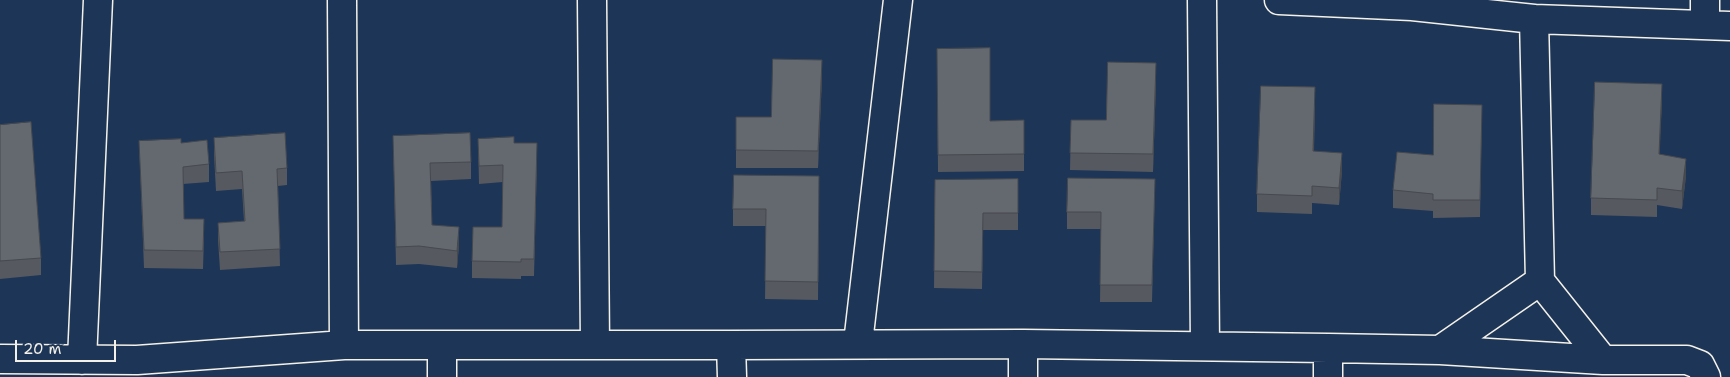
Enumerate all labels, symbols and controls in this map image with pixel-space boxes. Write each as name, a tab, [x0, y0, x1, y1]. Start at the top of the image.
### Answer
scale bar	[18, 330, 119, 362]
text: 20 m	[23, 339, 62, 359]

